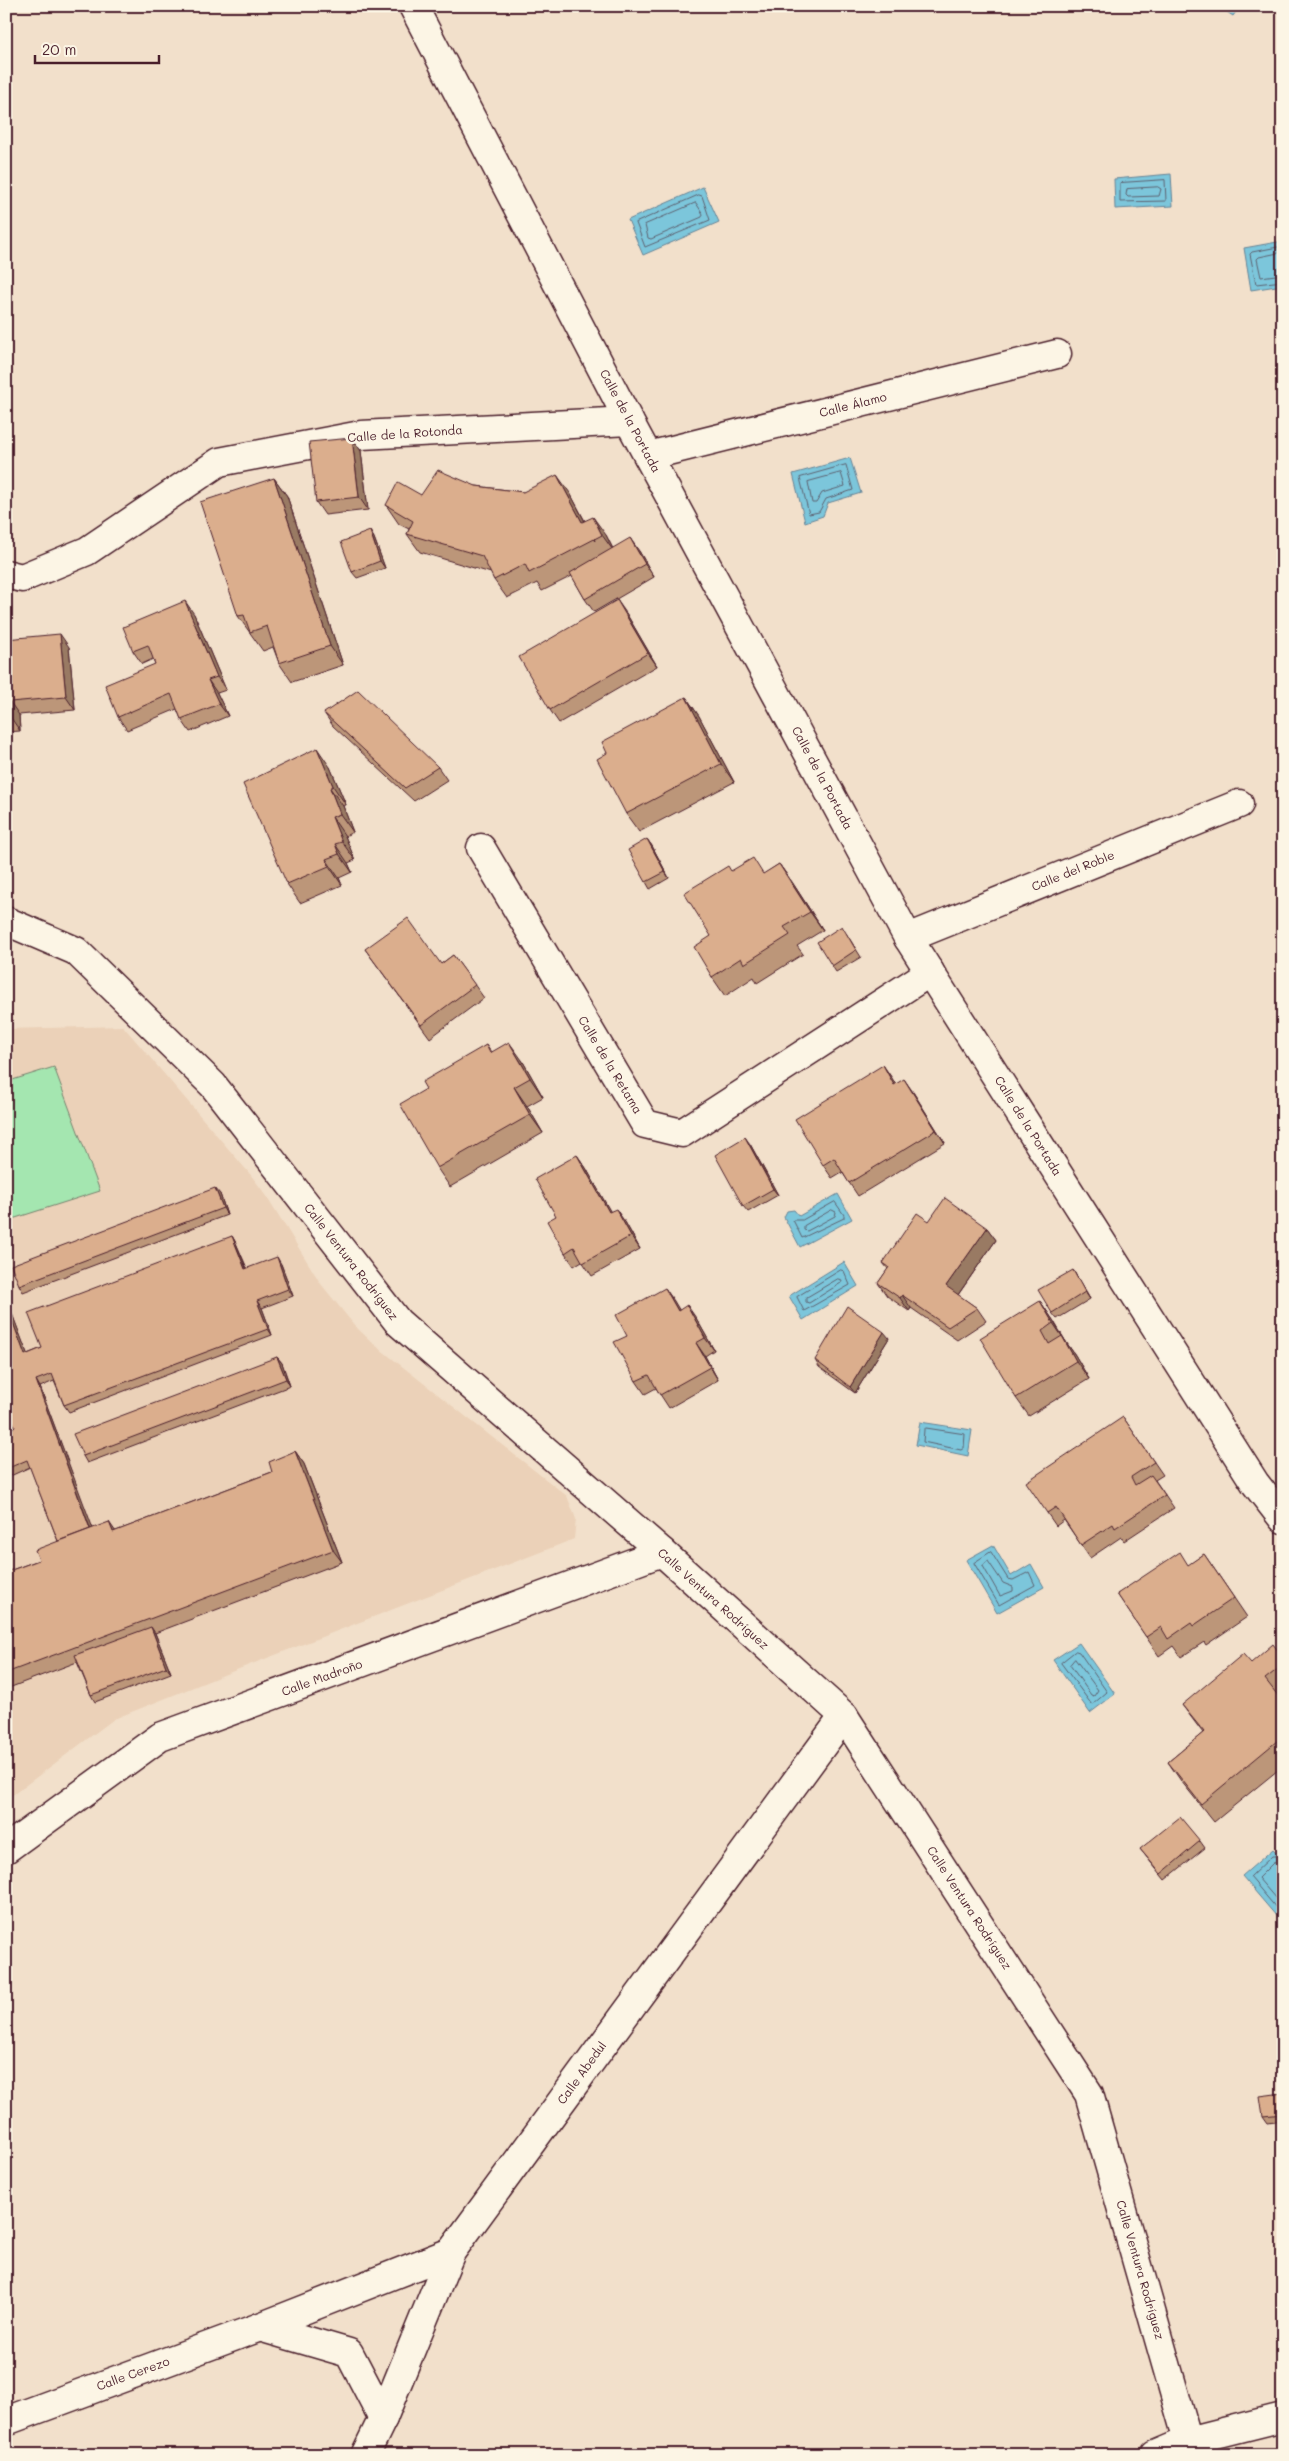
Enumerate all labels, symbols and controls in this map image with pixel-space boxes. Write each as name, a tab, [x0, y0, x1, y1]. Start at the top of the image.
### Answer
scale bar	[35, 32, 159, 64]
text: 20 m	[42, 39, 76, 59]
street label: Calle de la Portada	[597, 366, 665, 475]
street label: Calle Álamo	[817, 388, 888, 420]
street label: Calle de la Rotonda	[347, 421, 463, 445]
street label: Calle de la Portada	[789, 723, 857, 832]
street label: Calle del Roble	[1029, 846, 1116, 894]
street label: Calle de la Retama	[575, 1013, 646, 1116]
street label: Calle de la Portada	[992, 1073, 1066, 1178]
street label: Calle Ventura Rodríguez	[301, 1200, 403, 1323]
street label: Calle Ventura Rodríguez	[655, 1544, 773, 1653]
street label: Calle Madroño	[279, 1655, 364, 1699]
street label: Calle Ventura Rodríguez	[924, 1843, 1016, 1973]
street label: Calle Abedul	[553, 2038, 609, 2107]
street label: Calle Ventura Rodríguez	[1113, 2198, 1169, 2342]
street label: Calle Cerezo	[94, 2352, 171, 2394]

